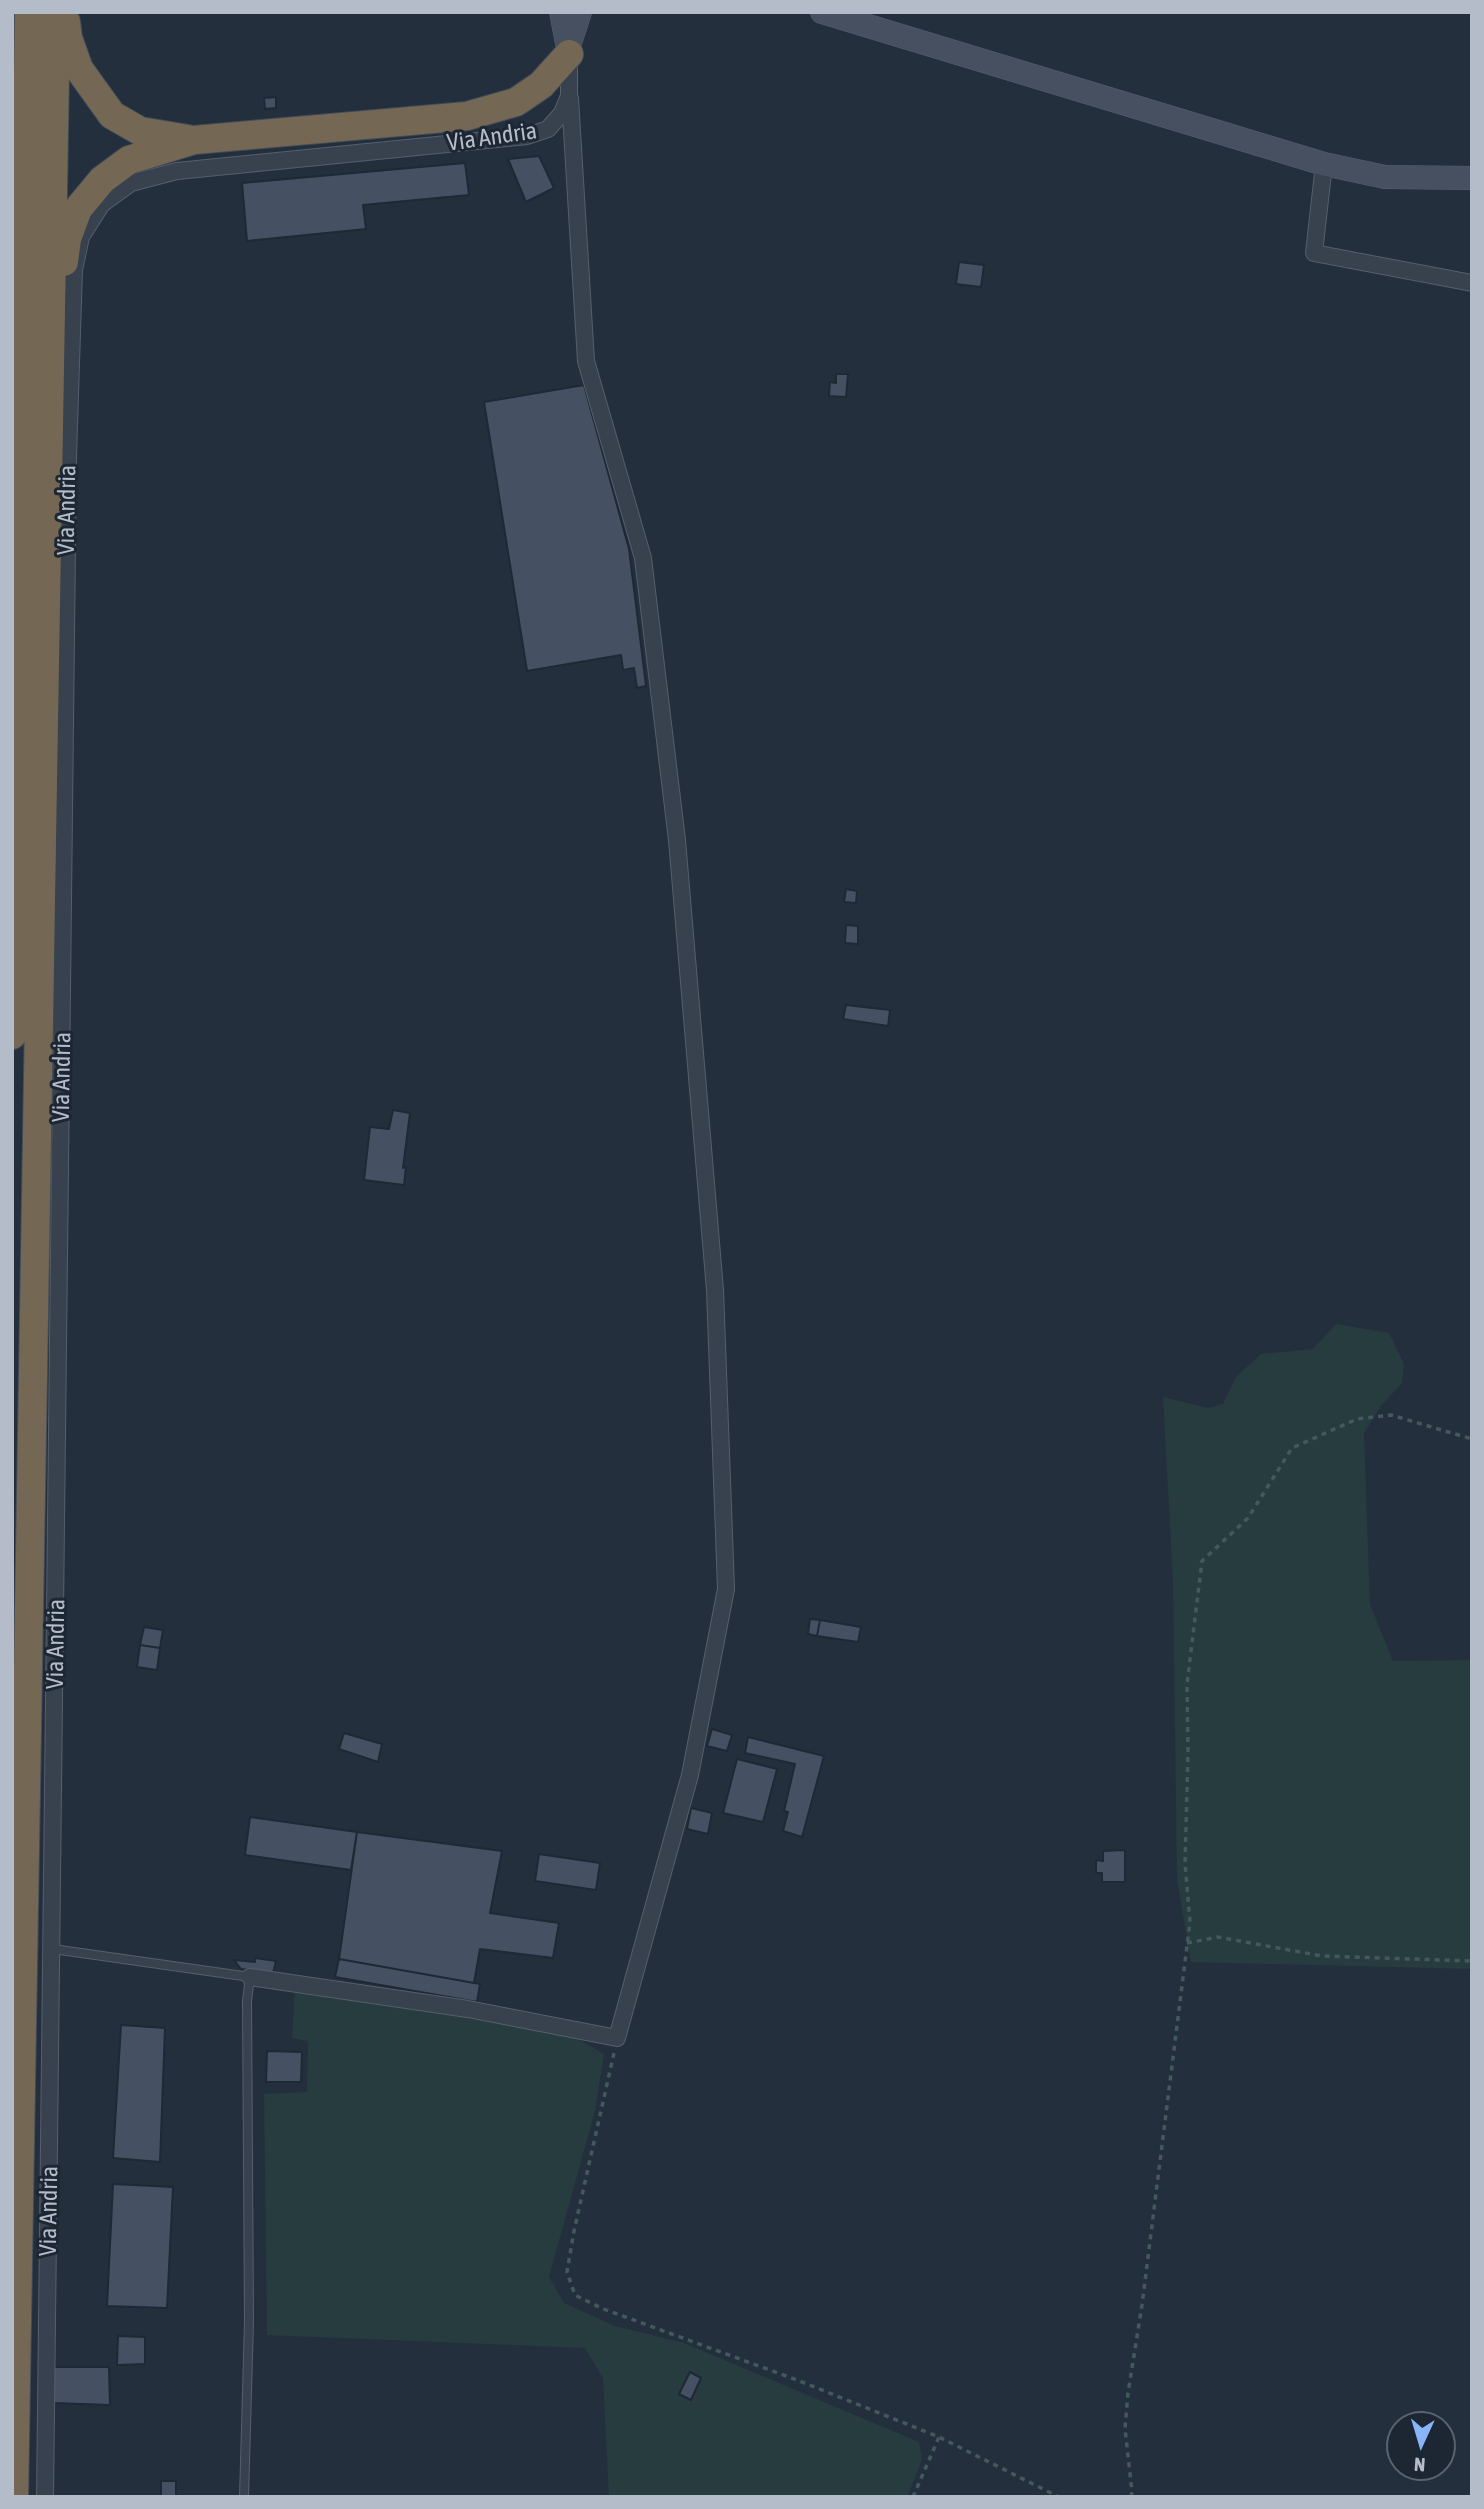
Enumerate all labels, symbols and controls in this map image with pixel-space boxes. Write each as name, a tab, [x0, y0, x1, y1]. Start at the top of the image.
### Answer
street label: Via Andria	[445, 116, 539, 158]
street label: Via Andria	[52, 465, 82, 555]
street label: Via Andria	[47, 1032, 77, 1122]
street label: Via Andria	[41, 1599, 71, 1689]
street label: Via Andria	[34, 2166, 64, 2256]
north arrow	[1386, 2411, 1456, 2481]
text: N	[1413, 2454, 1426, 2476]

